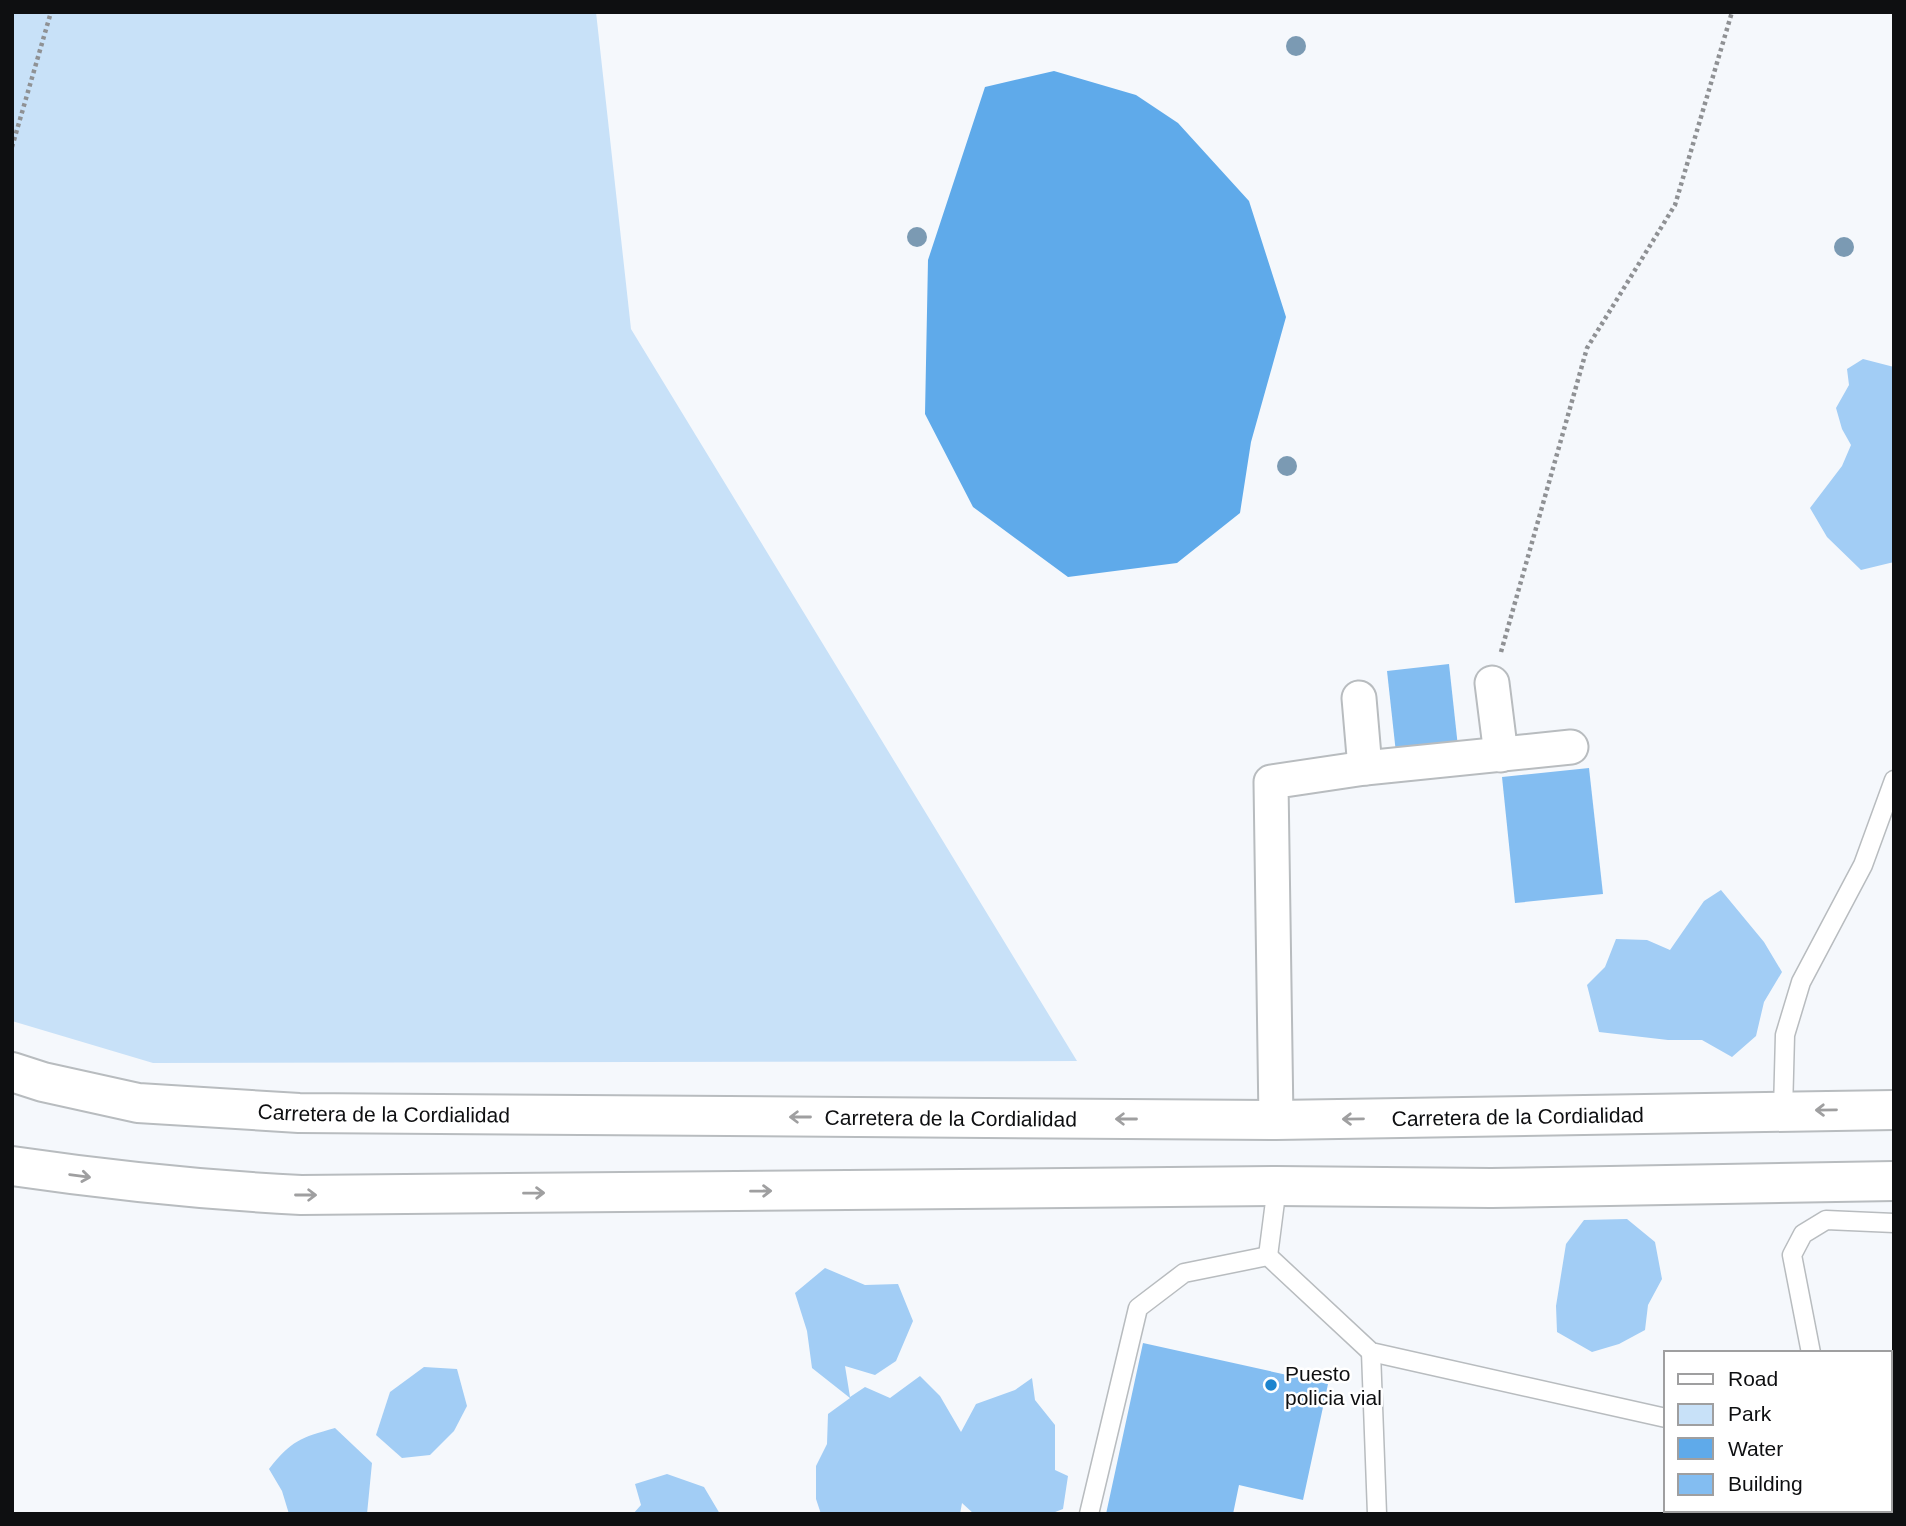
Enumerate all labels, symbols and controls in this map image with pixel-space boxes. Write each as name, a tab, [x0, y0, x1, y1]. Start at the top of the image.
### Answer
street label: Carretera de la Cordialidad	[257, 1099, 510, 1126]
street label: Carretera de la Cordialidad	[1391, 1103, 1644, 1130]
one-way arrow	[1814, 1103, 1837, 1117]
street label: Carretera de la Cordialidad	[825, 1105, 1077, 1130]
one-way arrow	[789, 1110, 812, 1124]
one-way arrow	[1114, 1112, 1137, 1126]
one-way arrow	[1342, 1112, 1365, 1125]
one-way arrow	[68, 1169, 91, 1182]
one-way arrow	[750, 1184, 773, 1197]
one-way arrow	[522, 1186, 545, 1200]
one-way arrow	[295, 1188, 318, 1202]
legend	[1664, 1351, 1892, 1512]
place label: Puesto policia vial	[1285, 1362, 1382, 1409]
text: Road	[1728, 1367, 1778, 1390]
marker: Puesto policia vial	[1263, 1377, 1279, 1393]
text: Park	[1728, 1402, 1772, 1425]
text: Water	[1728, 1437, 1783, 1460]
text: Building	[1728, 1472, 1803, 1495]

